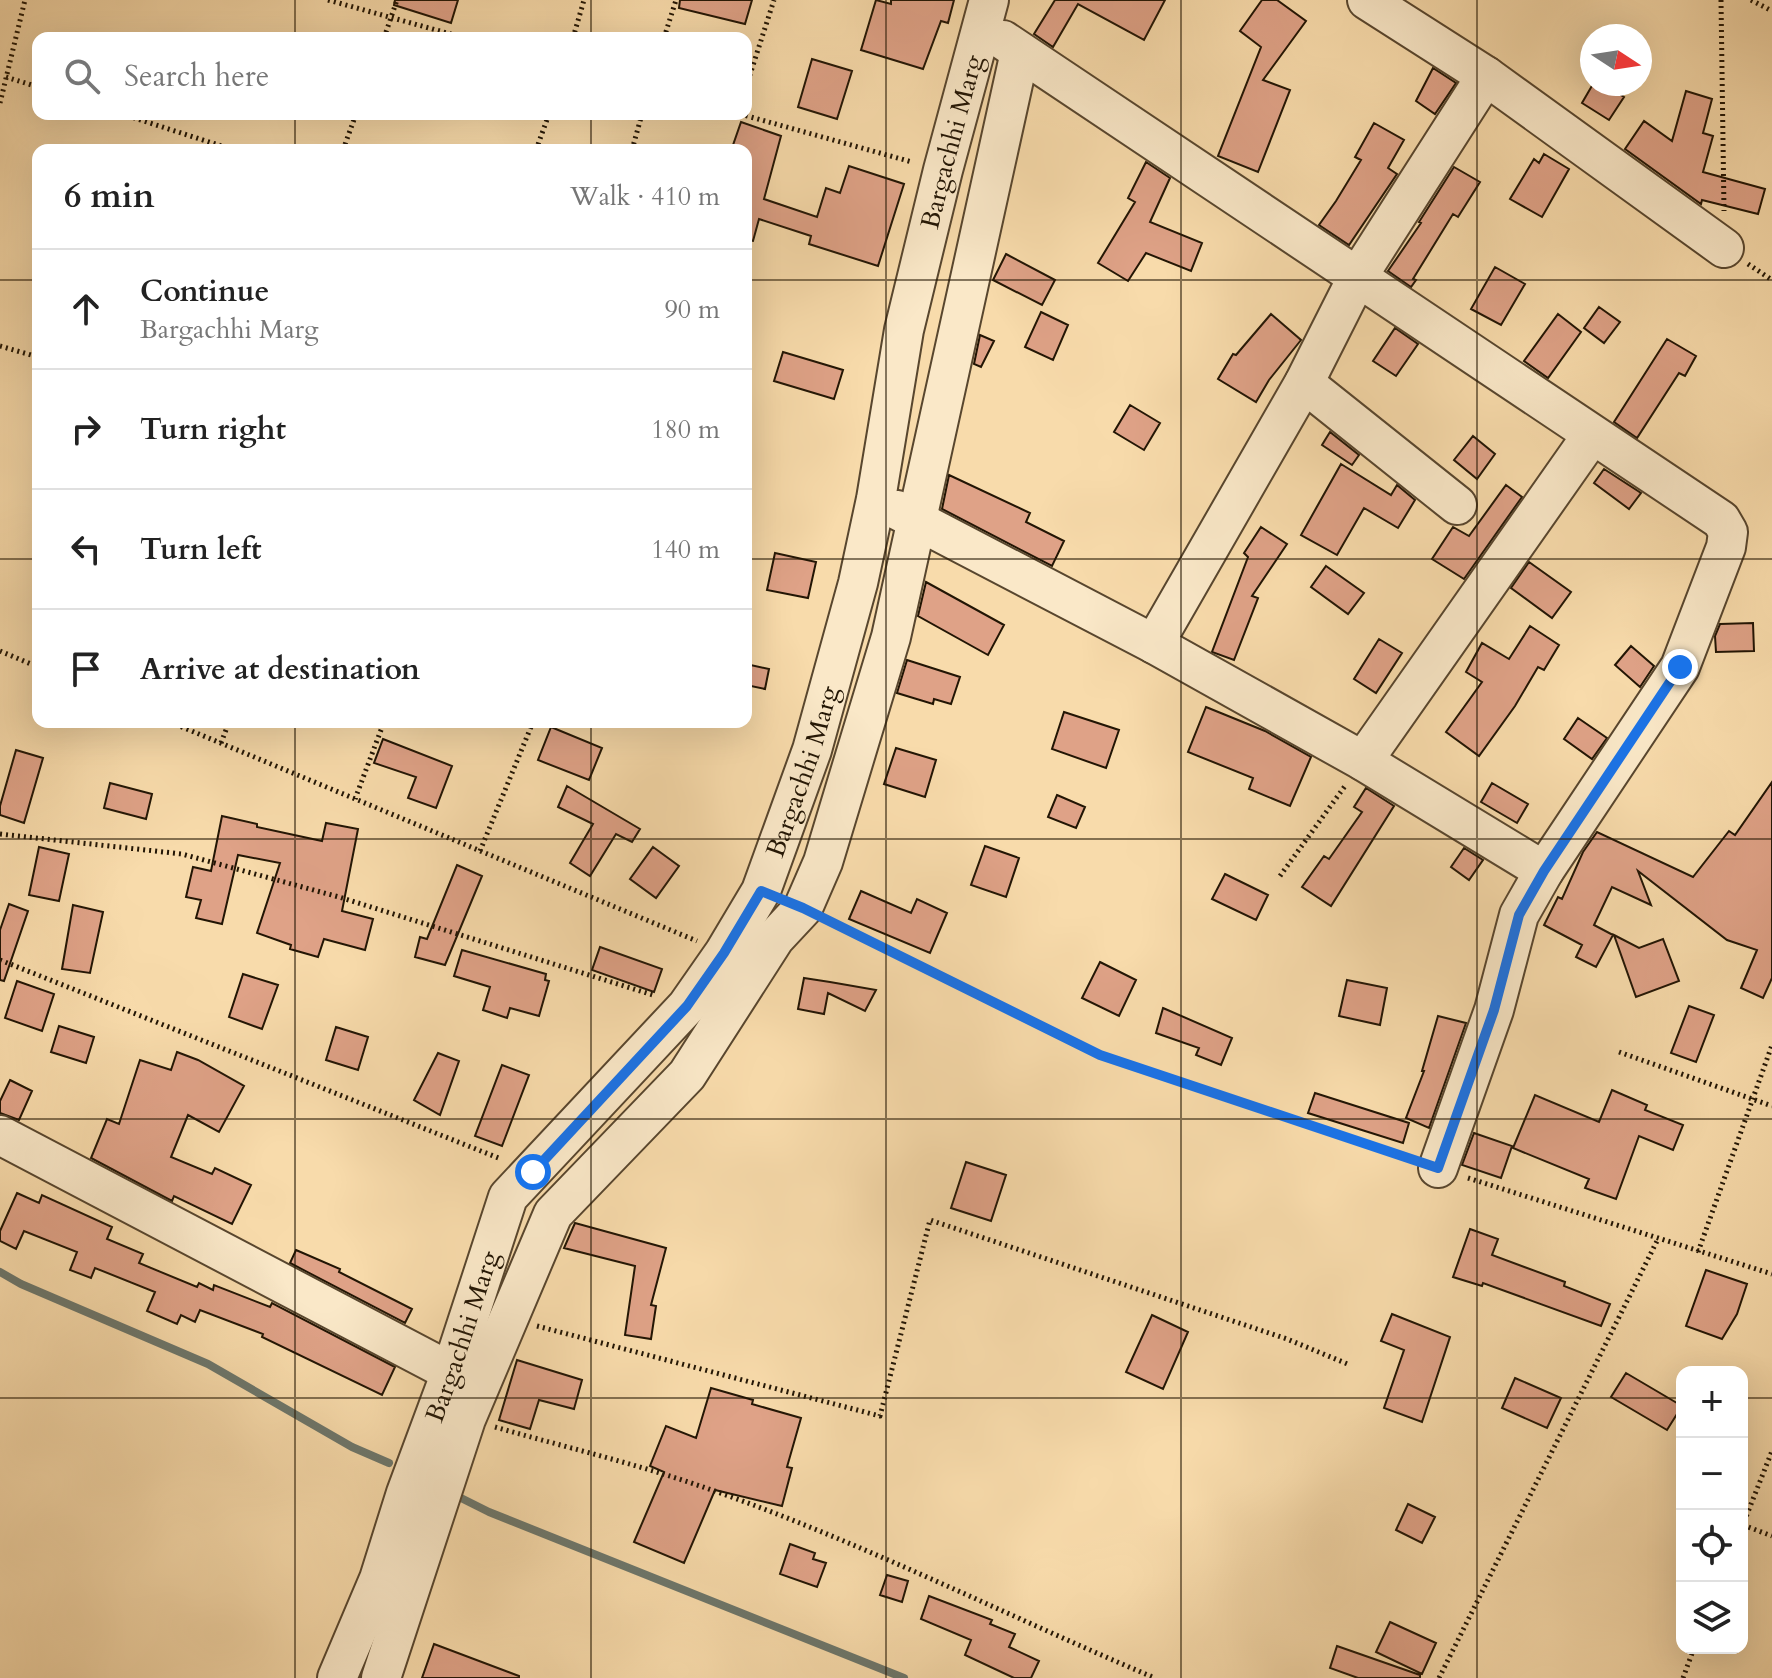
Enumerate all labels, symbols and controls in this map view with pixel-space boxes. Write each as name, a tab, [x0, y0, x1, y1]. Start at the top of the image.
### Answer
north arrow	[1580, 24, 1652, 96]
search box	[32, 32, 752, 120]
street label: Bargachhi Marg	[912, 50, 991, 232]
icon: search	[60, 54, 104, 98]
text: Search here	[124, 56, 269, 97]
text: 6 min	[64, 173, 155, 219]
text: Walk · 410 m	[570, 179, 720, 214]
text: Continue	[140, 271, 269, 312]
icon: ahead	[64, 287, 108, 331]
text: 90 m	[664, 292, 720, 327]
text: Bargachhi Marg	[140, 312, 319, 347]
icon: right	[64, 407, 108, 451]
text: Turn right	[140, 409, 286, 450]
text: 180 m	[651, 412, 720, 447]
icon: left	[64, 527, 108, 571]
text: Turn left	[140, 529, 262, 570]
text: 140 m	[651, 532, 720, 567]
icon: arrive	[64, 647, 108, 691]
text: Arrive at destination	[140, 649, 420, 690]
route end	[1662, 649, 1698, 685]
street label: Bargachhi Marg	[757, 681, 847, 862]
route start	[515, 1154, 551, 1190]
street label: Bargachhi Marg	[416, 1246, 507, 1427]
map controls	[1676, 1366, 1748, 1654]
button: +	[1676, 1366, 1748, 1438]
button: −	[1676, 1438, 1748, 1510]
button: locate	[1676, 1510, 1748, 1582]
button: layers	[1676, 1582, 1748, 1654]

